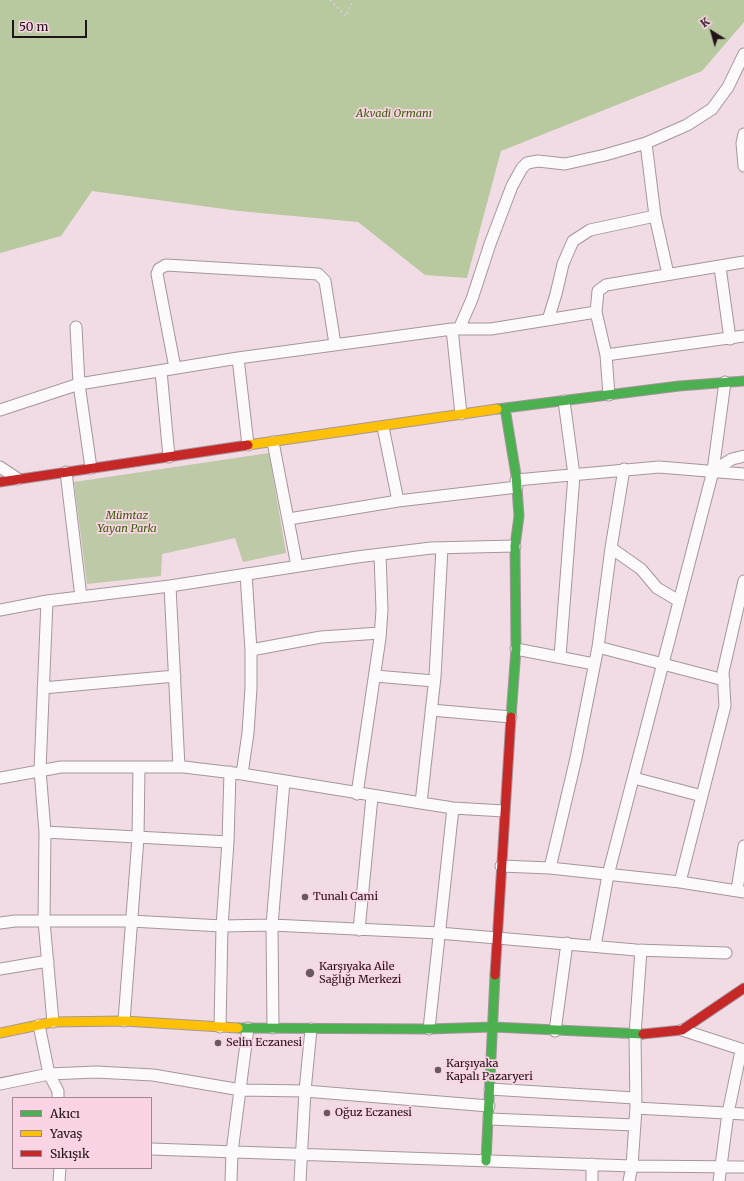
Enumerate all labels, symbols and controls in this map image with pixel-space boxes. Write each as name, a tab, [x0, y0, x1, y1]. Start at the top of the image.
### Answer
scale bar	[14, 12, 89, 38]
north arrow	[692, 12, 732, 52]
text: K	[697, 14, 712, 30]
text: 50 m	[19, 19, 48, 34]
park label: Akvadi Ormanı	[356, 107, 432, 121]
park label: Mümtaz Yayan Parkı	[97, 509, 157, 535]
place label: Tunalı Cami	[313, 890, 378, 904]
marker: Tunalı Cami	[300, 892, 310, 902]
place label: Karşıyaka Aile Sağlığı Merkezi	[319, 960, 401, 986]
marker: Karşıyaka Aile Sağlığı Merkezi	[304, 967, 316, 979]
place label: Selin Eczanesi	[226, 1036, 302, 1050]
marker: Selin Eczanesi	[213, 1038, 223, 1048]
place label: Karşıyaka Kapalı Pazaryeri	[446, 1057, 533, 1083]
marker: Karşıyaka Kapalı Pazaryeri	[433, 1065, 443, 1075]
legend	[12, 1097, 152, 1169]
text: Akıcı	[50, 1106, 80, 1121]
place label: Oğuz Eczanesi	[335, 1106, 412, 1120]
marker: Oğuz Eczanesi	[322, 1108, 332, 1118]
text: Yavaş	[50, 1126, 82, 1141]
text: Sıkışık	[50, 1146, 90, 1161]

